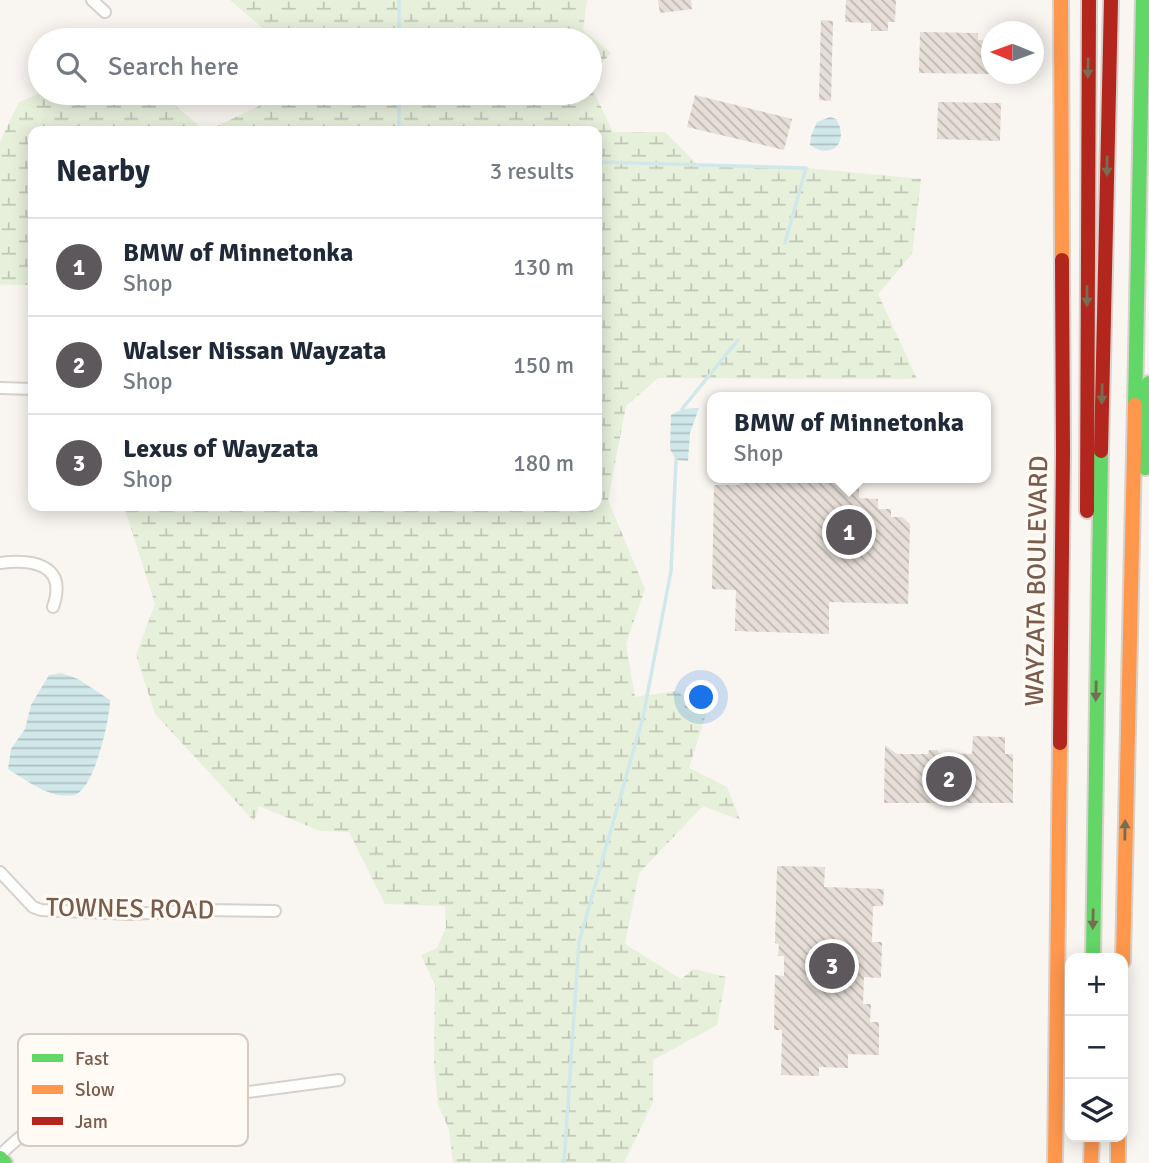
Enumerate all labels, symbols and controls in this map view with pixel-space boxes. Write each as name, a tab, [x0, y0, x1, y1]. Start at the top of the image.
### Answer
north arrow	[981, 21, 1044, 84]
search box	[28, 28, 602, 105]
icon: search	[52, 48, 90, 86]
text: Search here	[108, 51, 239, 83]
one-way arrow	[1082, 57, 1094, 79]
text: Nearby	[56, 153, 150, 190]
one-way arrow	[1102, 155, 1113, 177]
text: 3 results	[490, 157, 574, 186]
text: BMW of Minnetonka	[123, 237, 353, 269]
text: 1	[73, 253, 85, 282]
text: 130 m	[513, 253, 574, 282]
text: Shop	[123, 269, 172, 298]
one-way arrow	[1081, 285, 1093, 307]
text: Walser Nissan Wayzata	[123, 335, 386, 367]
text: 2	[73, 351, 85, 380]
text: 150 m	[513, 351, 574, 380]
text: Shop	[123, 367, 172, 396]
one-way arrow	[1097, 383, 1108, 405]
popup	[707, 392, 991, 483]
text: BMW of Minnetonka	[734, 407, 964, 439]
text: Lexus of Wayzata	[123, 433, 319, 465]
text: Shop	[734, 439, 783, 468]
text: 3	[73, 449, 85, 478]
text: 180 m	[513, 449, 574, 478]
street label: WAYZATA BOULEVARD	[1019, 455, 1055, 707]
text: Shop	[123, 465, 172, 494]
pin: 1	[826, 506, 872, 558]
your location	[684, 680, 718, 714]
one-way arrow	[1090, 681, 1102, 703]
pin: 2	[926, 753, 972, 805]
one-way arrow	[1120, 819, 1131, 841]
street label: TOWNES ROAD	[45, 892, 215, 926]
one-way arrow	[1087, 908, 1099, 930]
pin: 3	[809, 940, 855, 992]
map controls	[1065, 953, 1128, 1142]
button: +	[1065, 953, 1128, 1016]
button: −	[1065, 1016, 1128, 1079]
legend	[18, 1034, 248, 1146]
text: Fast	[75, 1047, 109, 1071]
text: Slow	[75, 1078, 115, 1102]
button: layers	[1065, 1079, 1128, 1142]
text: Jam	[75, 1110, 108, 1134]

